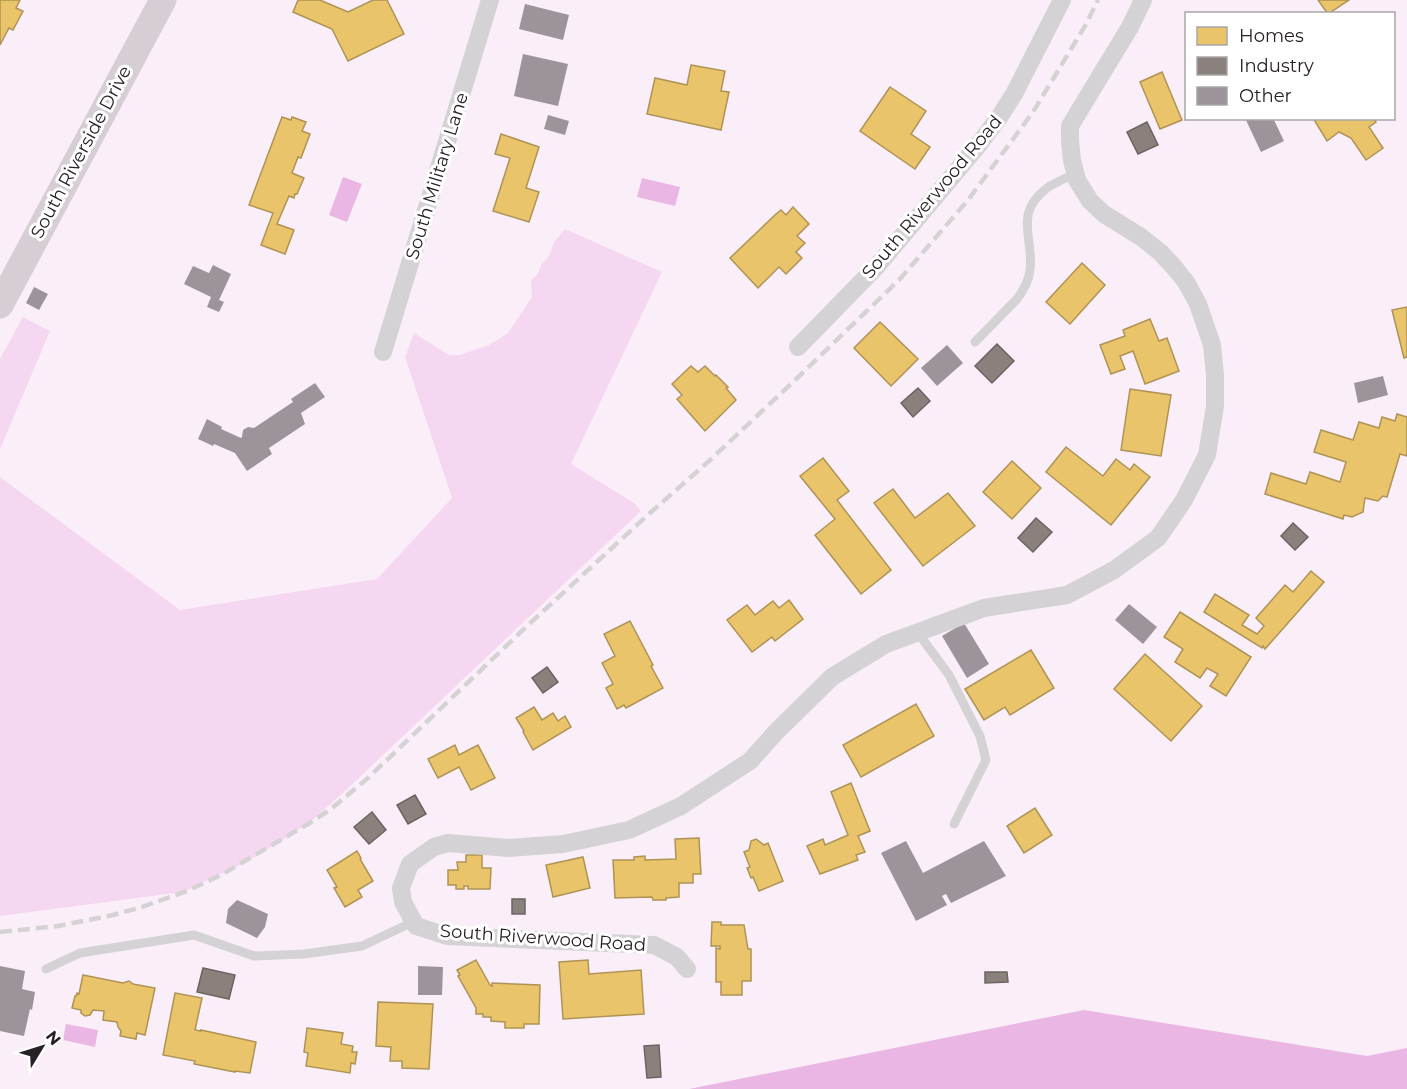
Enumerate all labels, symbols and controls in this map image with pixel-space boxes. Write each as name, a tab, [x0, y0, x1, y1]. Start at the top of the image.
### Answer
legend	[1185, 12, 1395, 120]
text: Homes	[1239, 25, 1304, 47]
text: Industry	[1239, 55, 1314, 77]
street label: South Riverside Drive	[26, 62, 136, 242]
text: Other	[1239, 85, 1292, 107]
street label: South Military Lane	[401, 90, 473, 262]
street label: South Riverwood Road	[857, 111, 1007, 283]
street label: South Riverwood Road	[439, 920, 647, 956]
north arrow	[12, 1017, 72, 1077]
text: N	[42, 1027, 65, 1049]

